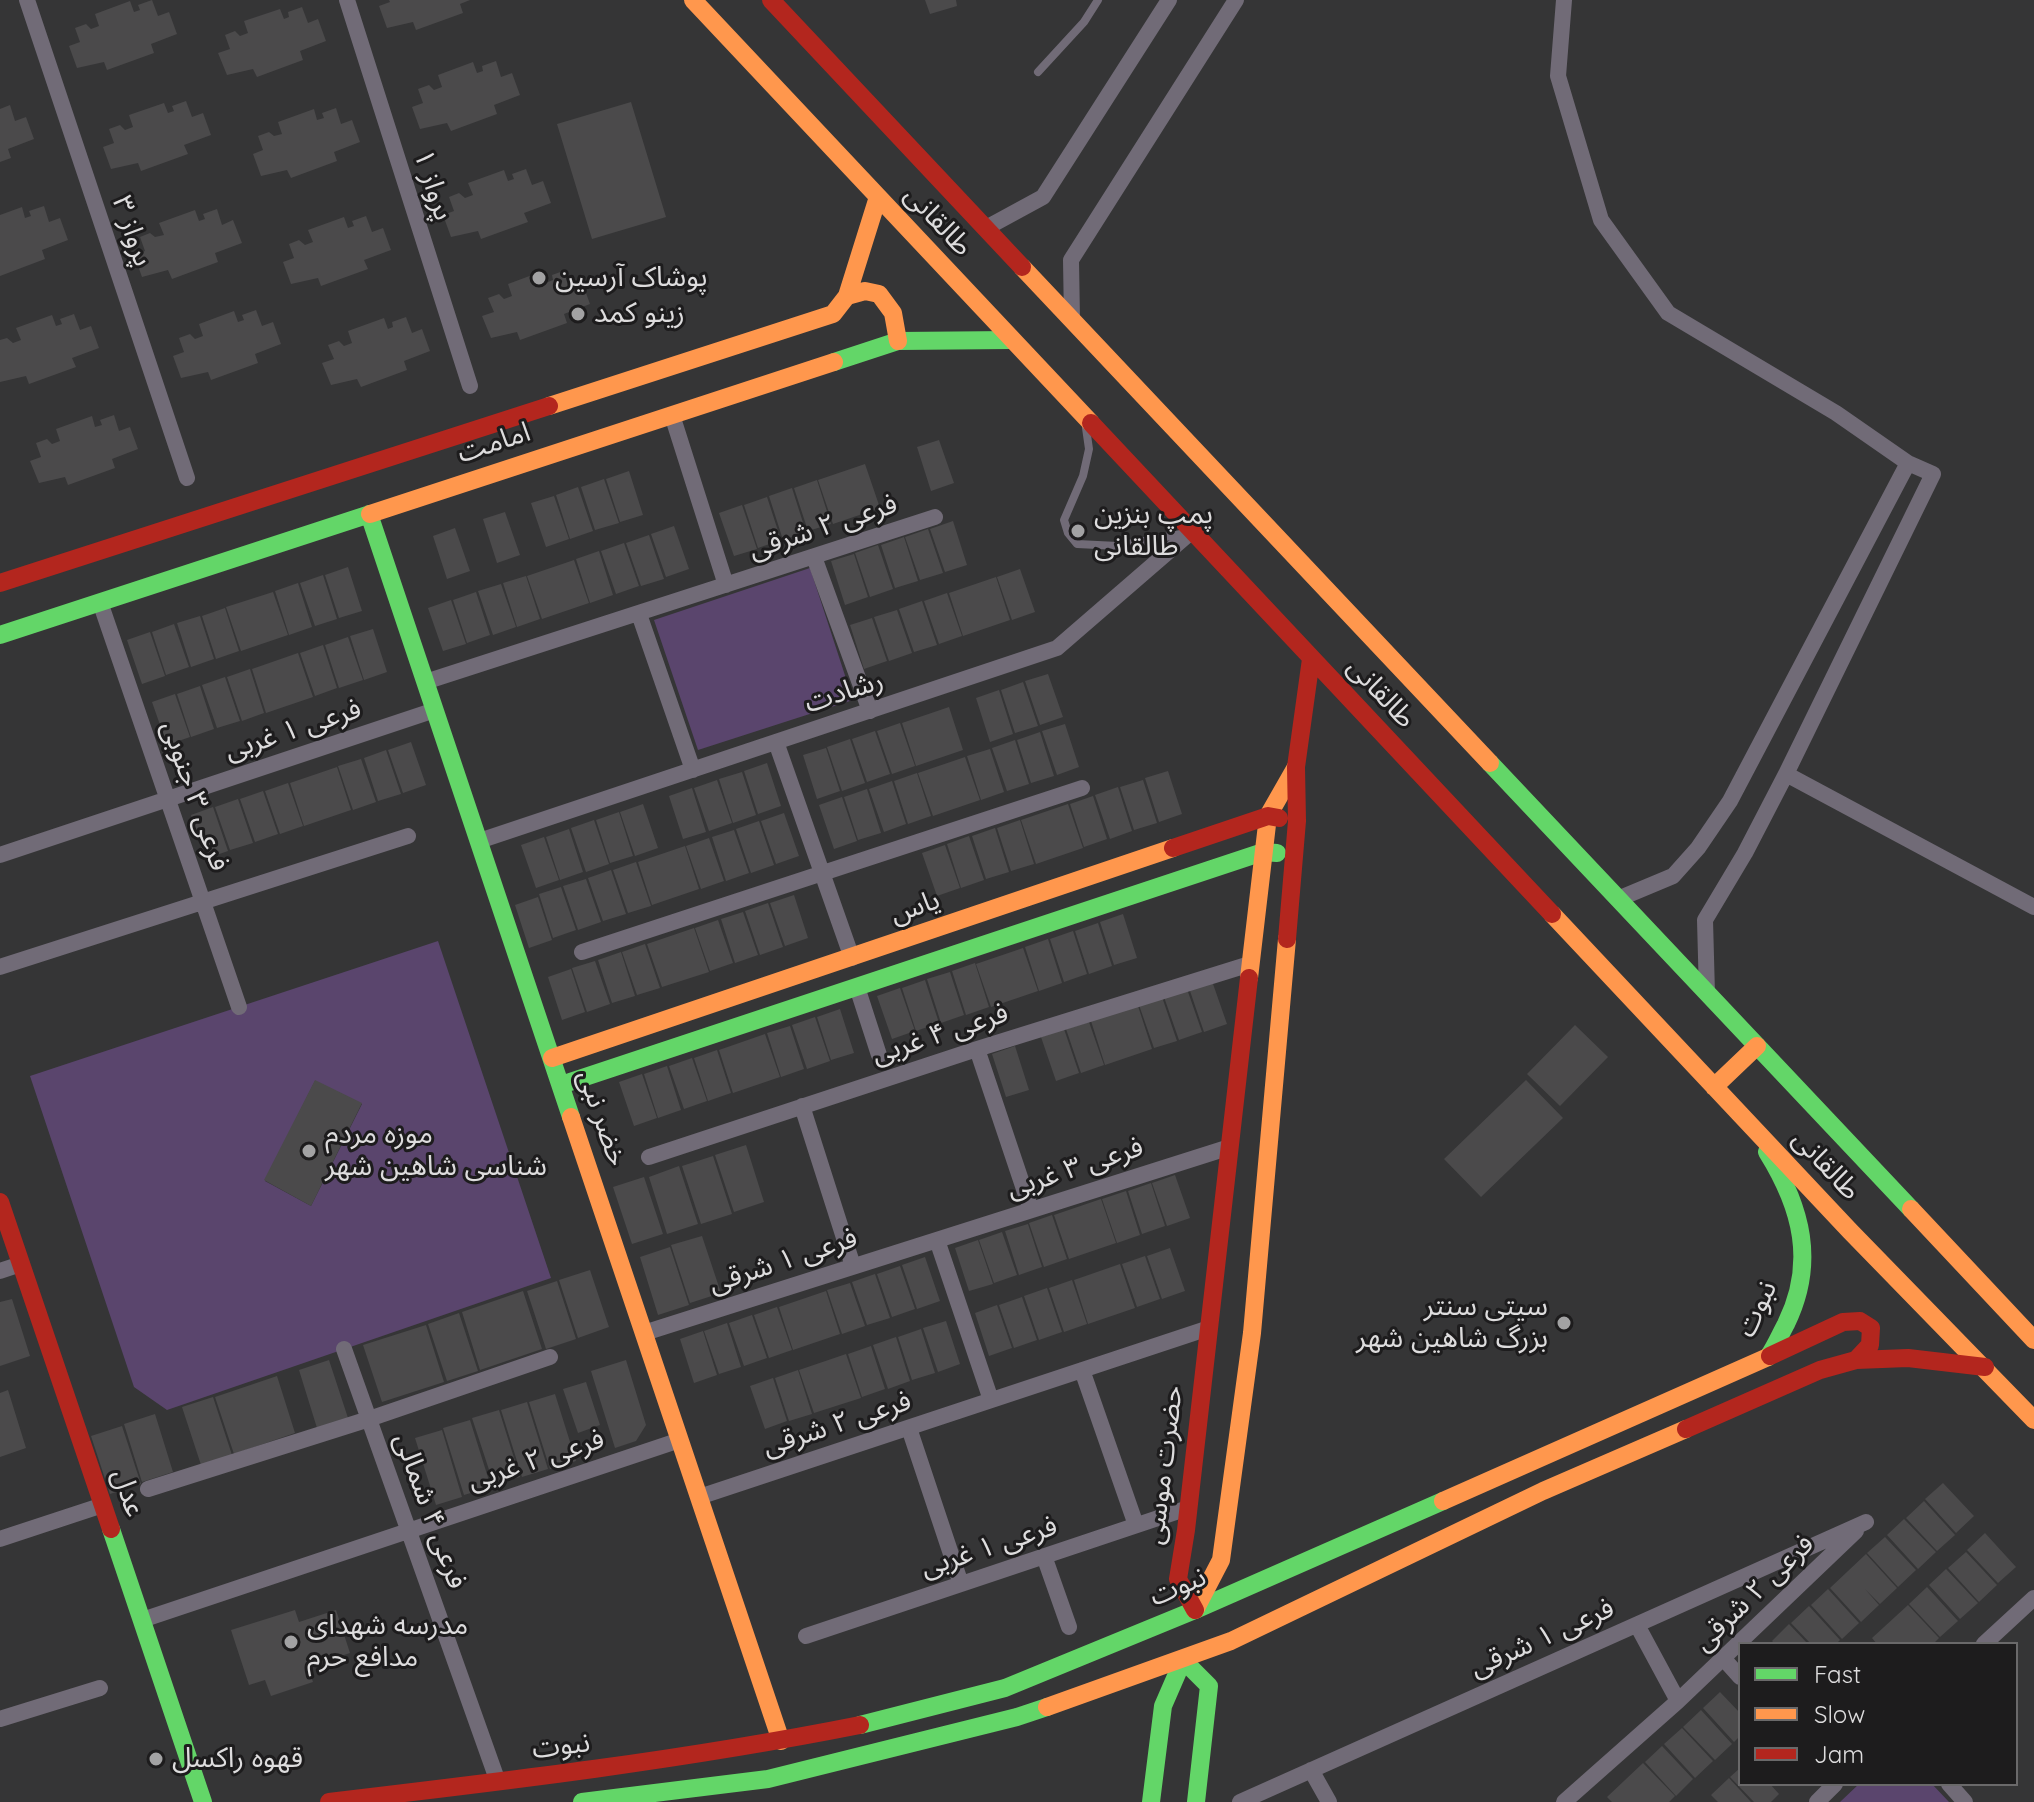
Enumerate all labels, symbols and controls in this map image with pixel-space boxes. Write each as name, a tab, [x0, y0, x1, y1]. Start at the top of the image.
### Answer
street label: پرواز ۱	[406, 145, 460, 225]
street label: طالقانی	[897, 179, 979, 263]
street label: پرواز ۳	[104, 191, 160, 271]
place label: پوشاک آرسین	[555, 261, 708, 295]
marker: پوشاک آرسین	[530, 269, 548, 287]
place label: زینو کمد	[594, 297, 685, 331]
marker: زینو کمد	[569, 305, 587, 323]
street label: امامت	[453, 415, 535, 471]
street label: فرعی ۲ شرقی	[744, 487, 902, 567]
place label: پمپ بنزین طالقانی	[1094, 498, 1213, 564]
marker: پمپ بنزین طالقانی	[1069, 522, 1087, 540]
street label: طالقانی	[1340, 651, 1422, 735]
street label: رشادت	[800, 664, 888, 720]
street label: فرعی ۱ غربی	[221, 692, 365, 768]
street label: فرعی ۳ جنوبی	[154, 717, 236, 875]
street label: یاس	[886, 883, 944, 931]
street label: فرعی ۴ غربی	[868, 996, 1012, 1072]
street label: خضر نبی	[570, 1065, 634, 1171]
place label: موزه مردم شناسی شاهین شهر	[325, 1118, 547, 1184]
street label: طالقانی	[1785, 1123, 1867, 1207]
street label: فرعی ۳ غربی	[1003, 1130, 1147, 1206]
marker: موزه مردم شناسی شاهین شهر	[300, 1142, 318, 1160]
street label: فرعی ۱ شرقی	[704, 1221, 862, 1301]
street label: نبوت	[1729, 1276, 1785, 1342]
place label: سیتی سنتر بزرگ شاهین شهر	[1356, 1290, 1548, 1356]
marker: سیتی سنتر بزرگ شاهین شهر	[1555, 1314, 1573, 1332]
street label: فرعی ۲ شرقی	[758, 1384, 916, 1464]
street label: حضرت موسی	[1138, 1384, 1190, 1546]
street label: فرعی ۲ غربی	[464, 1422, 608, 1498]
street label: فرعی ۴ شمالی	[386, 1429, 474, 1593]
street label: عدل	[104, 1465, 152, 1521]
street label: فرعی ۱ غربی	[917, 1509, 1061, 1585]
street label: فرعی ۲ شرقی	[1687, 1527, 1821, 1659]
street label: نبوت	[1145, 1560, 1211, 1614]
street label: فرعی ۱ شرقی	[1465, 1591, 1619, 1685]
place label: مدرسه شهدای مدافع حرم	[307, 1609, 468, 1675]
marker: مدرسه شهدای مدافع حرم	[282, 1633, 300, 1651]
legend	[1738, 1642, 2018, 1786]
text: Fast	[1814, 1659, 1861, 1689]
text: Slow	[1814, 1699, 1865, 1729]
street label: نبوت	[530, 1726, 592, 1766]
text: Jam	[1814, 1739, 1864, 1769]
place label: قهوه راکسل	[172, 1742, 303, 1776]
marker: قهوه راکسل	[147, 1750, 165, 1768]

